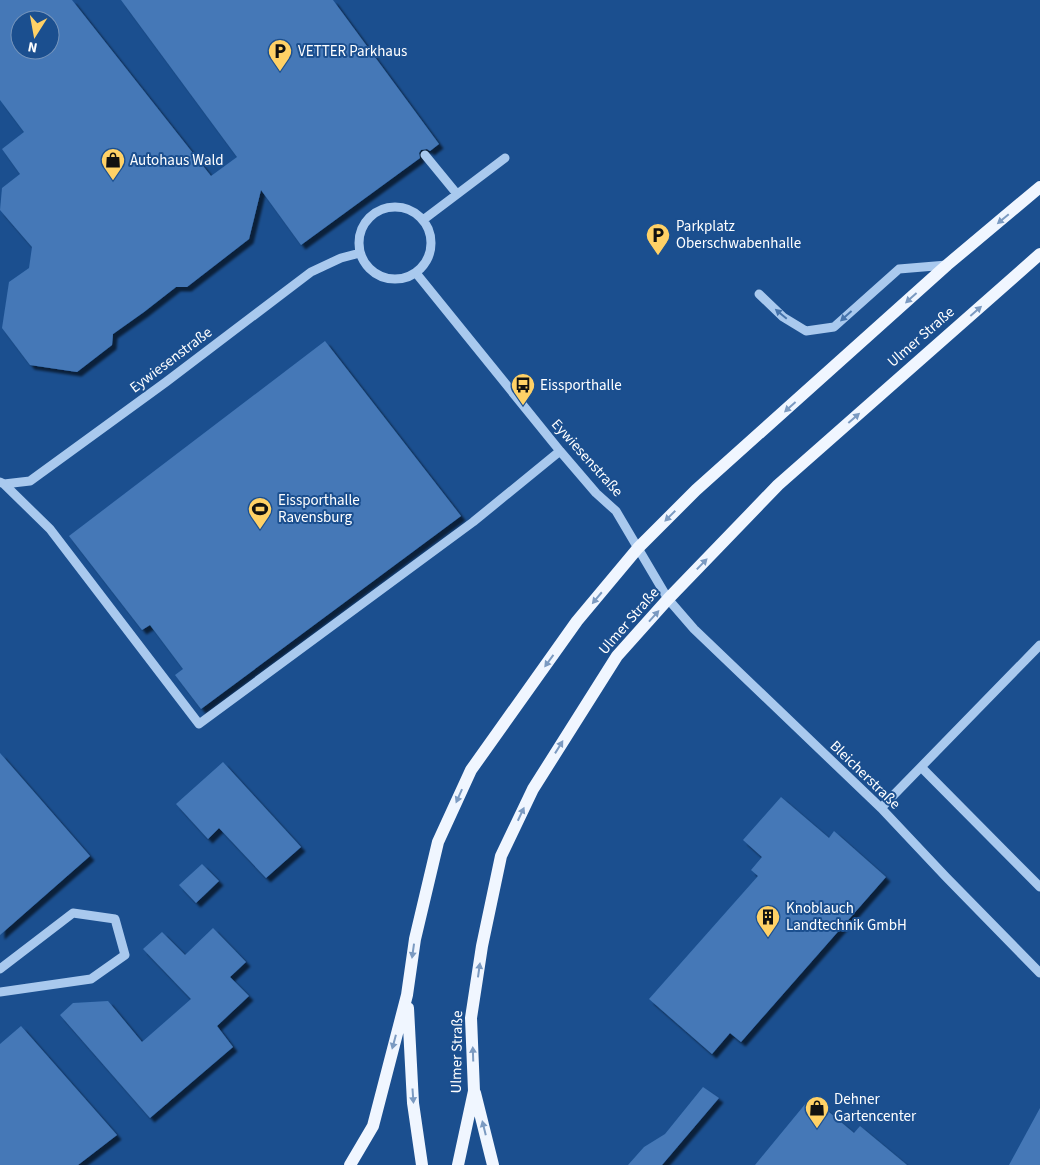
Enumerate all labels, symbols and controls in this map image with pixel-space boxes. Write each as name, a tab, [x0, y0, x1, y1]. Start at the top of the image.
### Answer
north arrow	[10, 10, 60, 60]
text: N	[26, 36, 39, 57]
parking icon: VETTER Parkhaus	[267, 38, 293, 72]
place label: VETTER Parkhaus	[298, 41, 407, 62]
shop icon: Autohaus Wald	[100, 147, 126, 181]
place label: Autohaus Wald	[130, 150, 224, 171]
one-way arrow	[996, 213, 1009, 224]
place label: Parkplatz Oberschwabenhalle	[676, 216, 801, 254]
parking icon: Parkplatz Oberschwabenhalle	[645, 222, 671, 256]
one-way arrow	[906, 292, 918, 304]
street label: Ulmer Straße	[883, 302, 959, 372]
one-way arrow	[969, 305, 982, 316]
one-way arrow	[775, 309, 788, 320]
one-way arrow	[841, 310, 853, 322]
street label: Eywiesenstraße	[125, 322, 217, 398]
bus stop icon: Eissporthalle	[510, 372, 536, 406]
place label: Eissporthalle	[540, 375, 622, 396]
one-way arrow	[785, 401, 797, 413]
one-way arrow	[848, 412, 860, 424]
street label: Eywiesenstraße	[546, 415, 628, 501]
place label: Eissporthalle Ravensburg	[278, 490, 360, 528]
sports icon: Eissporthalle Ravensburg	[247, 496, 273, 530]
one-way arrow	[664, 510, 676, 522]
one-way arrow	[696, 558, 708, 570]
street label: Ulmer Straße	[594, 583, 664, 659]
one-way arrow	[591, 591, 602, 604]
one-way arrow	[648, 609, 659, 622]
one-way arrow	[544, 654, 554, 668]
street label: Bleicherstraße	[825, 736, 905, 814]
one-way arrow	[555, 741, 564, 754]
one-way arrow	[455, 789, 463, 803]
one-way arrow	[518, 807, 526, 821]
place label: Knoblauch Landtechnik GmbH	[786, 898, 907, 936]
building icon: Knoblauch Landtechnik GmbH	[755, 904, 781, 938]
one-way arrow	[409, 943, 417, 959]
one-way arrow	[475, 961, 483, 977]
street label: Ulmer Straße	[446, 1010, 468, 1094]
one-way arrow	[390, 1035, 398, 1050]
one-way arrow	[469, 1046, 477, 1062]
one-way arrow	[409, 1089, 417, 1105]
place label: Dehner Gartencenter	[834, 1089, 917, 1127]
shop icon: Dehner Gartencenter	[804, 1095, 830, 1129]
one-way arrow	[480, 1120, 488, 1135]

